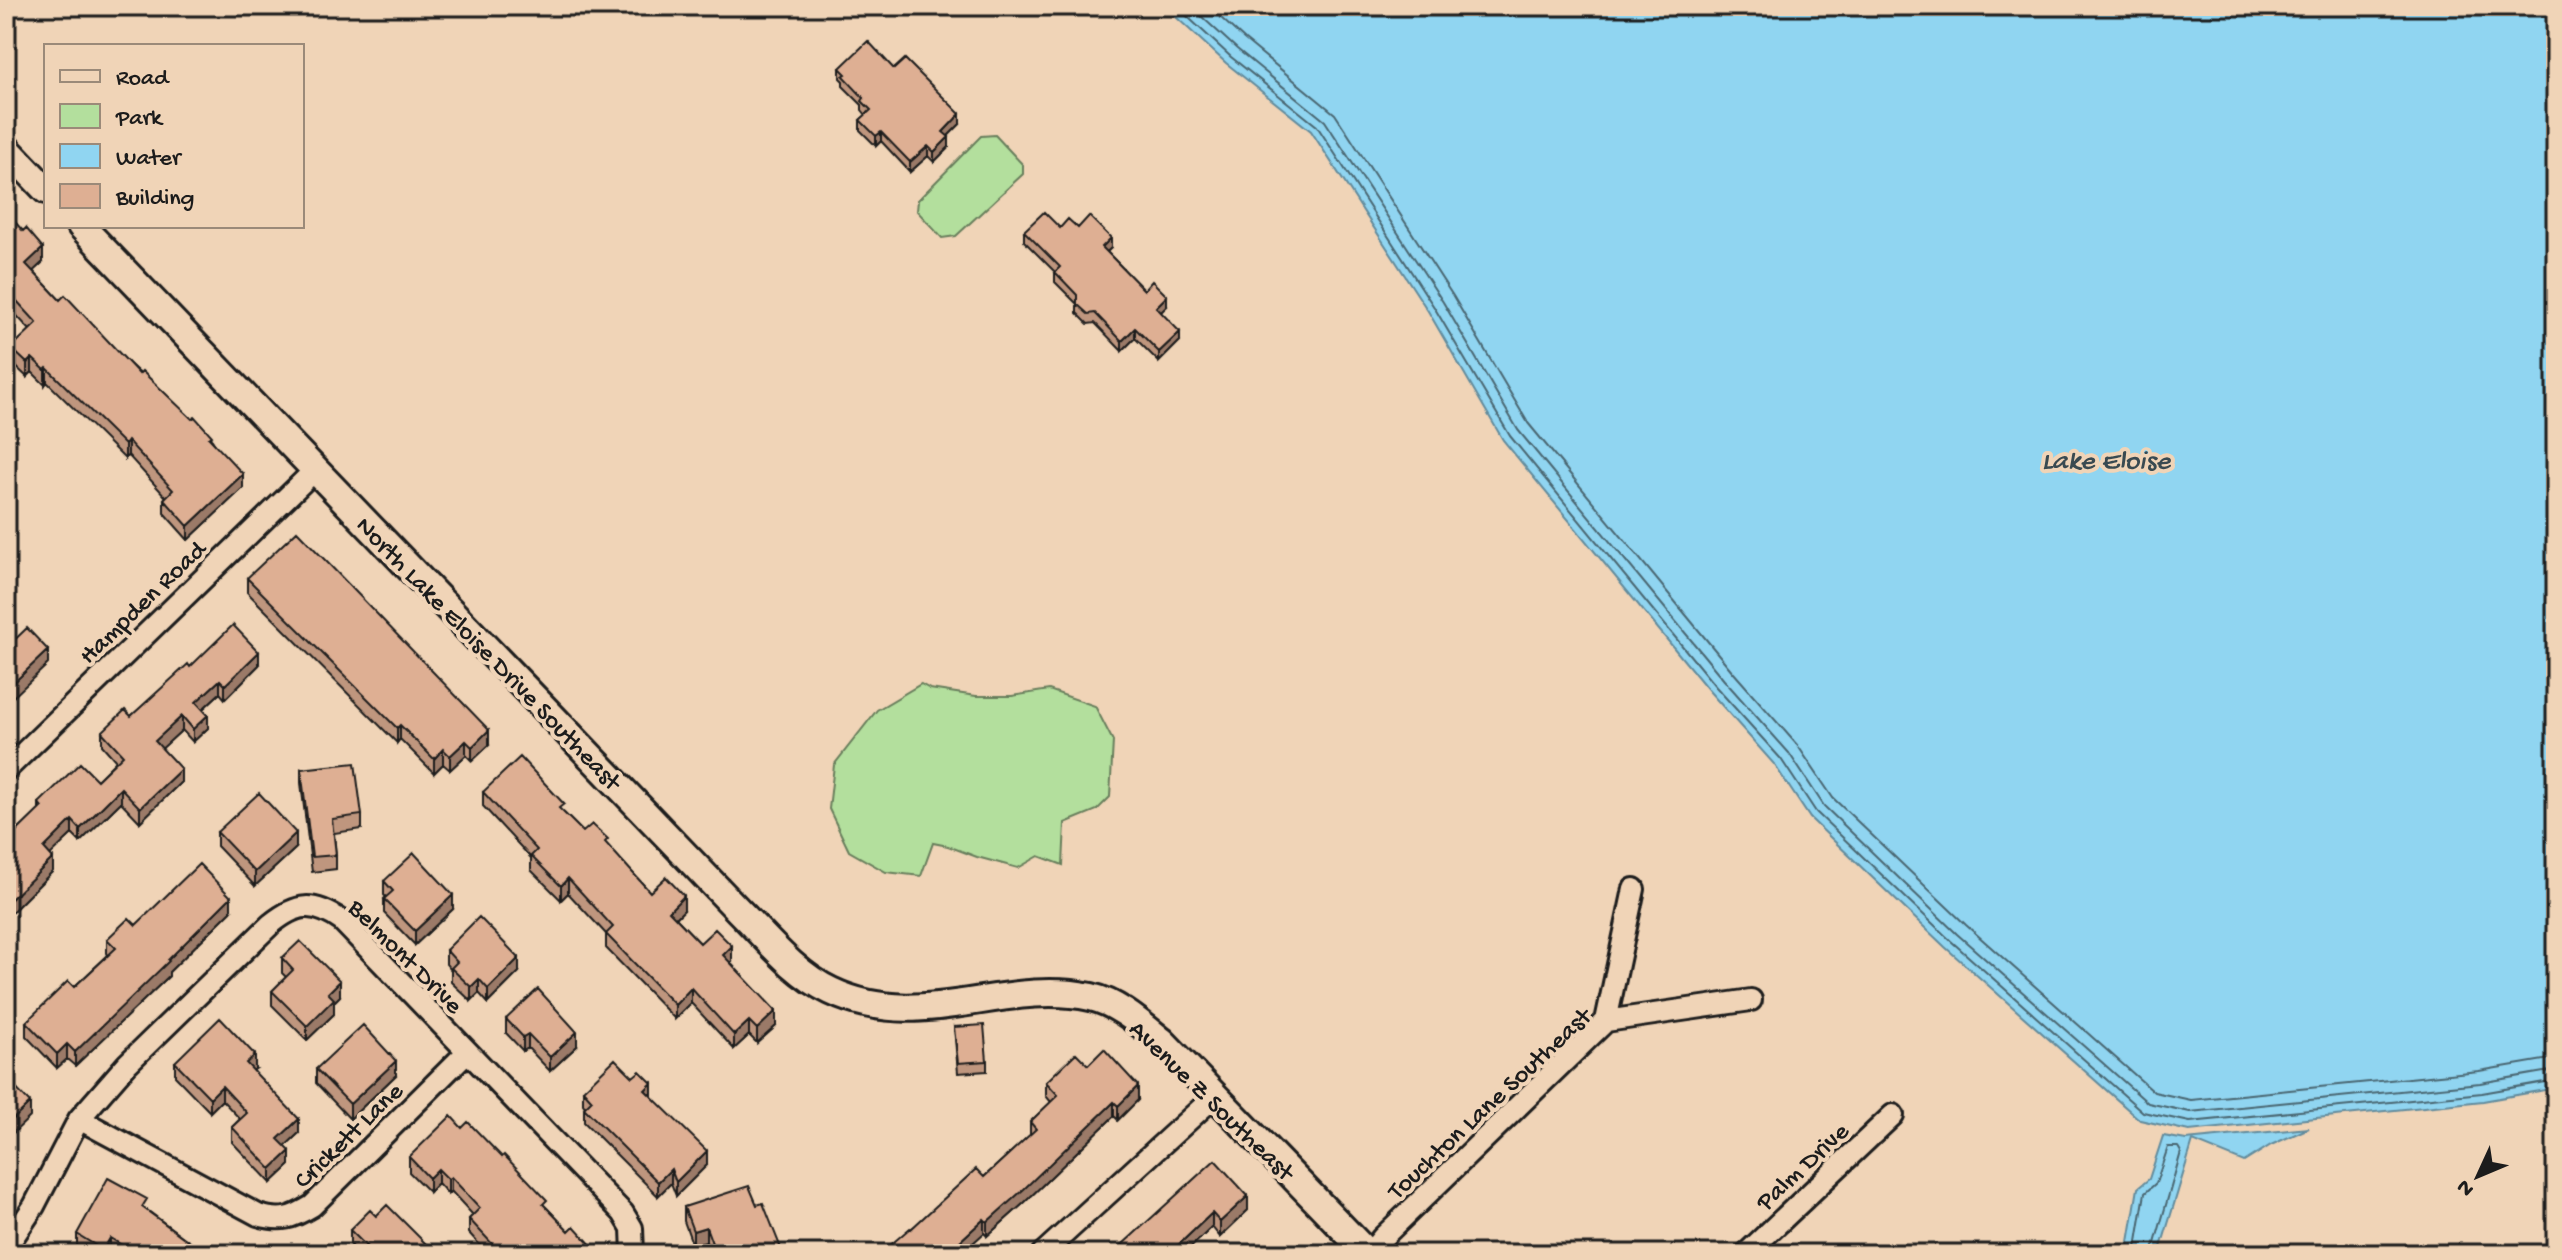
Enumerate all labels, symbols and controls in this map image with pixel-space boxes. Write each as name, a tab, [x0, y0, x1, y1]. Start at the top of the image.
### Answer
legend	[44, 44, 304, 228]
text: Road	[116, 65, 170, 94]
text: Park	[115, 105, 164, 134]
text: Water	[116, 145, 183, 174]
text: Building	[115, 185, 194, 214]
water label: Lake Eloise	[2042, 446, 2172, 479]
street label: North Lake Eloise Drive Southeast	[347, 512, 628, 800]
street label: Hampden Road	[74, 535, 215, 673]
street label: Belmont Drive	[339, 893, 468, 1023]
street label: Touchton Lane Southeast	[1381, 1001, 1601, 1209]
street label: Avenue Z Southeast	[1121, 1015, 1301, 1191]
street label: Crickett Lane	[289, 1077, 412, 1197]
street label: Palm Drive	[1750, 1117, 1857, 1220]
north arrow	[2438, 1136, 2518, 1216]
text: N	[2452, 1173, 2481, 1201]

